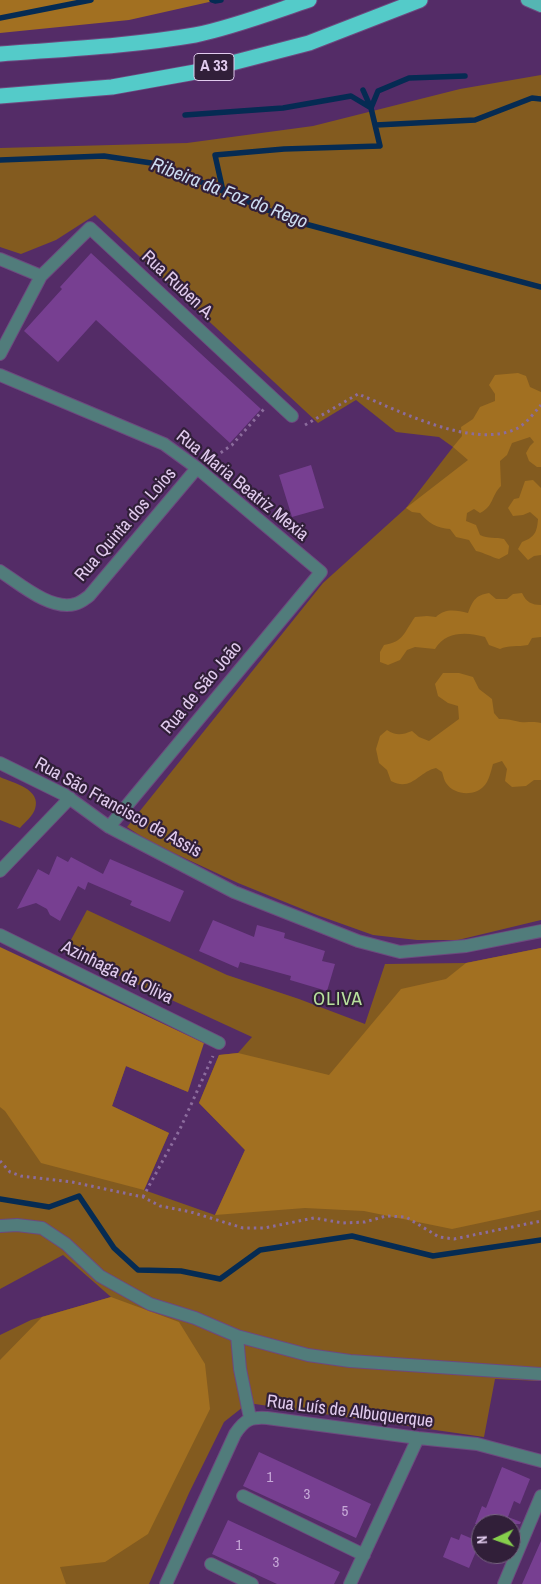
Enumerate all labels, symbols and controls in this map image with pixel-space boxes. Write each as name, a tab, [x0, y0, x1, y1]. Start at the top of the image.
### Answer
road number: A 33	[194, 54, 234, 80]
water label: Ribeira da Foz do Rego	[148, 154, 310, 234]
street label: Rua Ruben A.	[137, 246, 219, 326]
street label: Rua Maria Beatriz Mexia	[171, 426, 313, 546]
street label: Rua Quinta dos Loios	[71, 464, 181, 586]
street label: Rua de São João	[157, 637, 247, 739]
street label: Rua São Francisco de Assis	[31, 753, 205, 863]
street label: Azinhaga da Oliva	[58, 937, 176, 1009]
district label: OLIVA	[312, 989, 364, 1011]
street label: Rua Luís de Albuquerque	[266, 1391, 434, 1433]
house number: 1	[267, 1469, 273, 1487]
house number: 3	[304, 1486, 310, 1504]
house number: 5	[342, 1503, 348, 1521]
north arrow	[471, 1514, 521, 1564]
text: N	[473, 1535, 491, 1544]
house number: 1	[236, 1537, 242, 1555]
house number: 3	[273, 1554, 279, 1572]

